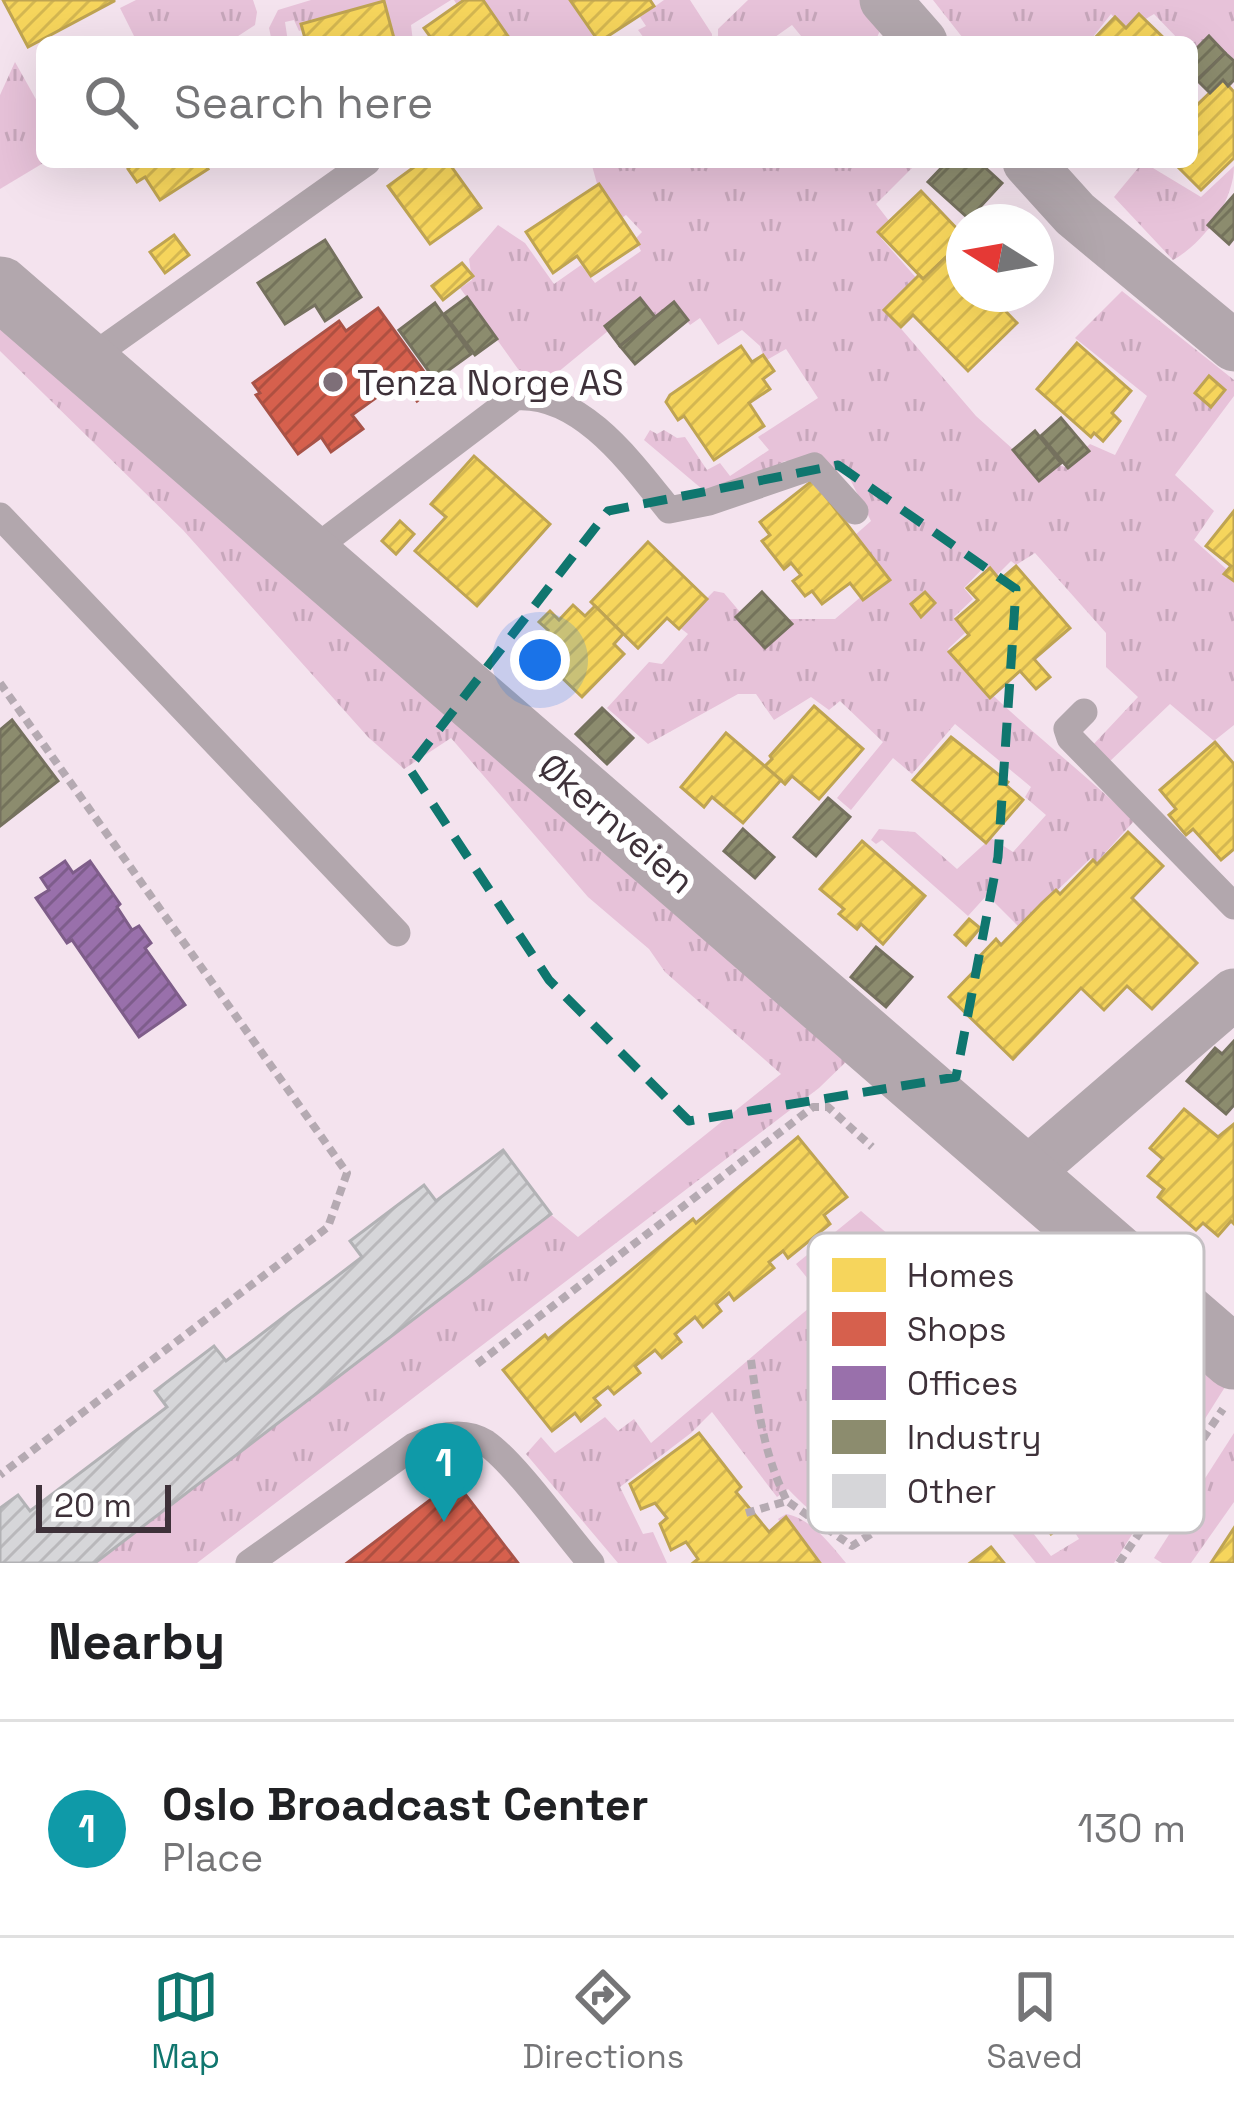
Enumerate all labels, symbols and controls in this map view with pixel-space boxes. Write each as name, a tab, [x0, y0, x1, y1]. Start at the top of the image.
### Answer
search box	[36, 36, 1198, 168]
icon: search	[78, 69, 144, 135]
text: Search here	[174, 74, 433, 131]
north arrow	[946, 204, 1054, 312]
place label: Tenza Norge AS	[357, 360, 623, 406]
marker: Tenza Norge AS	[320, 369, 346, 395]
your location	[510, 630, 570, 690]
street label: Økernveien	[529, 744, 704, 904]
legend	[808, 1233, 1204, 1533]
text: Homes	[907, 1255, 1014, 1297]
text: Shops	[907, 1309, 1007, 1351]
text: Offices	[907, 1363, 1018, 1405]
text: Industry	[907, 1417, 1042, 1459]
pin: 1	[405, 1423, 483, 1522]
text: Other	[907, 1471, 996, 1513]
scale bar	[36, 1479, 171, 1532]
text: 20 m	[54, 1485, 132, 1527]
text: Nearby	[48, 1609, 225, 1674]
text: Oslo Broadcast Center	[162, 1776, 648, 1833]
text: 1	[78, 1804, 96, 1853]
text: 130 m	[1078, 1804, 1186, 1853]
text: Place	[162, 1833, 263, 1882]
tab: Map	[151, 1964, 220, 2078]
tab: Directions	[522, 1964, 684, 2078]
tab: Saved	[987, 1964, 1083, 2078]

